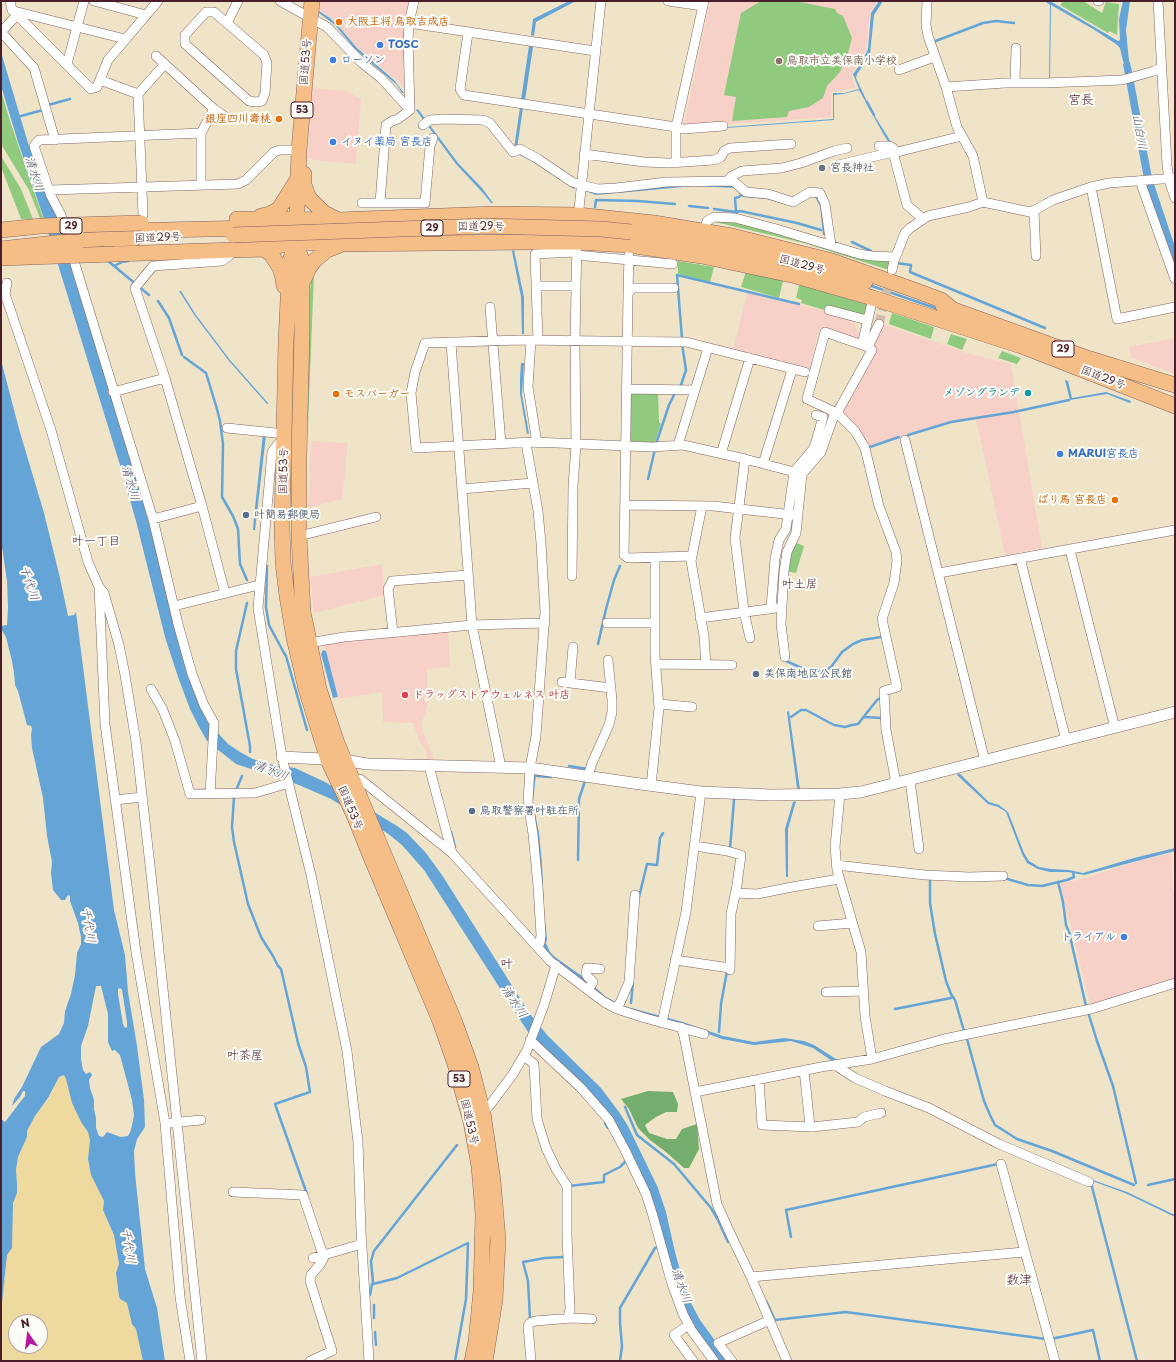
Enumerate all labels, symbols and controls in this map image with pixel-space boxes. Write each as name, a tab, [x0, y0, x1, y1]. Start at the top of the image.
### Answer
place label: 大阪王将 鳥取吉成店	[347, 15, 450, 29]
marker: 大阪王将 鳥取吉成店	[334, 17, 344, 27]
street label: 国道53号	[297, 38, 315, 86]
place label: TOSC	[388, 38, 419, 52]
marker: TOSC	[375, 40, 385, 50]
place label: ローソン	[341, 53, 385, 67]
place label: 鳥取市立美保南小学校	[787, 54, 897, 68]
marker: ローソン	[328, 55, 338, 65]
marker: 鳥取市立美保南小学校	[774, 56, 784, 66]
district label: 宮長	[1068, 92, 1094, 108]
road number: 53	[291, 102, 313, 118]
place label: 銀座四川壽桃	[205, 112, 271, 126]
water label: 山白川	[1129, 113, 1149, 151]
marker: 銀座四川壽桃	[274, 114, 284, 124]
place label: イヌイ薬局 宮長店	[341, 135, 433, 149]
marker: イヌイ薬局 宮長店	[328, 137, 338, 147]
water label: 清水川	[22, 155, 46, 193]
place label: 宮長神社	[830, 161, 874, 175]
marker: 宮長神社	[817, 163, 827, 173]
road number: 29	[60, 218, 82, 234]
road number: 29	[421, 220, 443, 236]
street label: 国道29号	[457, 220, 505, 234]
street label: 国道29号	[134, 231, 182, 245]
street label: 国道29号	[778, 253, 826, 277]
road number: 29	[1052, 341, 1074, 357]
street label: 国道29号	[1079, 363, 1127, 393]
place label: メゾングランデ	[943, 386, 1020, 400]
place label: モスバーガー	[344, 387, 410, 401]
marker: メゾングランデ	[1023, 388, 1033, 398]
marker: モスバーガー	[331, 389, 341, 399]
street label: 国道53号	[277, 447, 291, 495]
place label: MARUI宮長店	[1068, 447, 1139, 461]
marker: MARUI宮長店	[1055, 449, 1065, 459]
water label: 清水川	[118, 464, 142, 502]
place label: ばり馬 宮長店	[1037, 493, 1107, 507]
marker: ばり馬 宮長店	[1110, 495, 1120, 505]
place label: 叶簡易郵便局	[254, 508, 320, 522]
marker: 叶簡易郵便局	[241, 510, 251, 520]
district label: 叶一丁目	[72, 535, 120, 549]
water label: 千代川	[17, 564, 41, 602]
district label: 叶土居	[782, 578, 818, 592]
place label: 美保南地区公民館	[764, 667, 852, 681]
marker: 美保南地区公民館	[751, 669, 761, 679]
place label: ドラッグストアウェルネス 叶店	[413, 688, 571, 702]
marker: ドラッグストアウェルネス 叶店	[400, 690, 410, 700]
water label: 清水川	[252, 758, 290, 784]
street label: 国道53号	[335, 784, 365, 832]
place label: 鳥取警察署叶駐在所	[480, 804, 579, 818]
marker: 鳥取警察署叶駐在所	[467, 806, 477, 816]
water label: 千代川	[78, 906, 98, 944]
place label: トライアル	[1061, 930, 1116, 944]
marker: トライアル	[1119, 932, 1129, 942]
district label: 叶	[501, 956, 513, 972]
water label: 清水川	[498, 983, 530, 1021]
district label: 叶茶屋	[227, 1049, 263, 1063]
road number: 53	[448, 1071, 470, 1087]
street label: 国道53号	[457, 1098, 481, 1146]
water label: 千代川	[118, 1227, 138, 1265]
water label: 清水川	[668, 1267, 694, 1305]
district label: 数津	[1006, 1272, 1032, 1288]
north arrow	[8, 1314, 48, 1354]
text: N	[19, 1314, 32, 1332]

